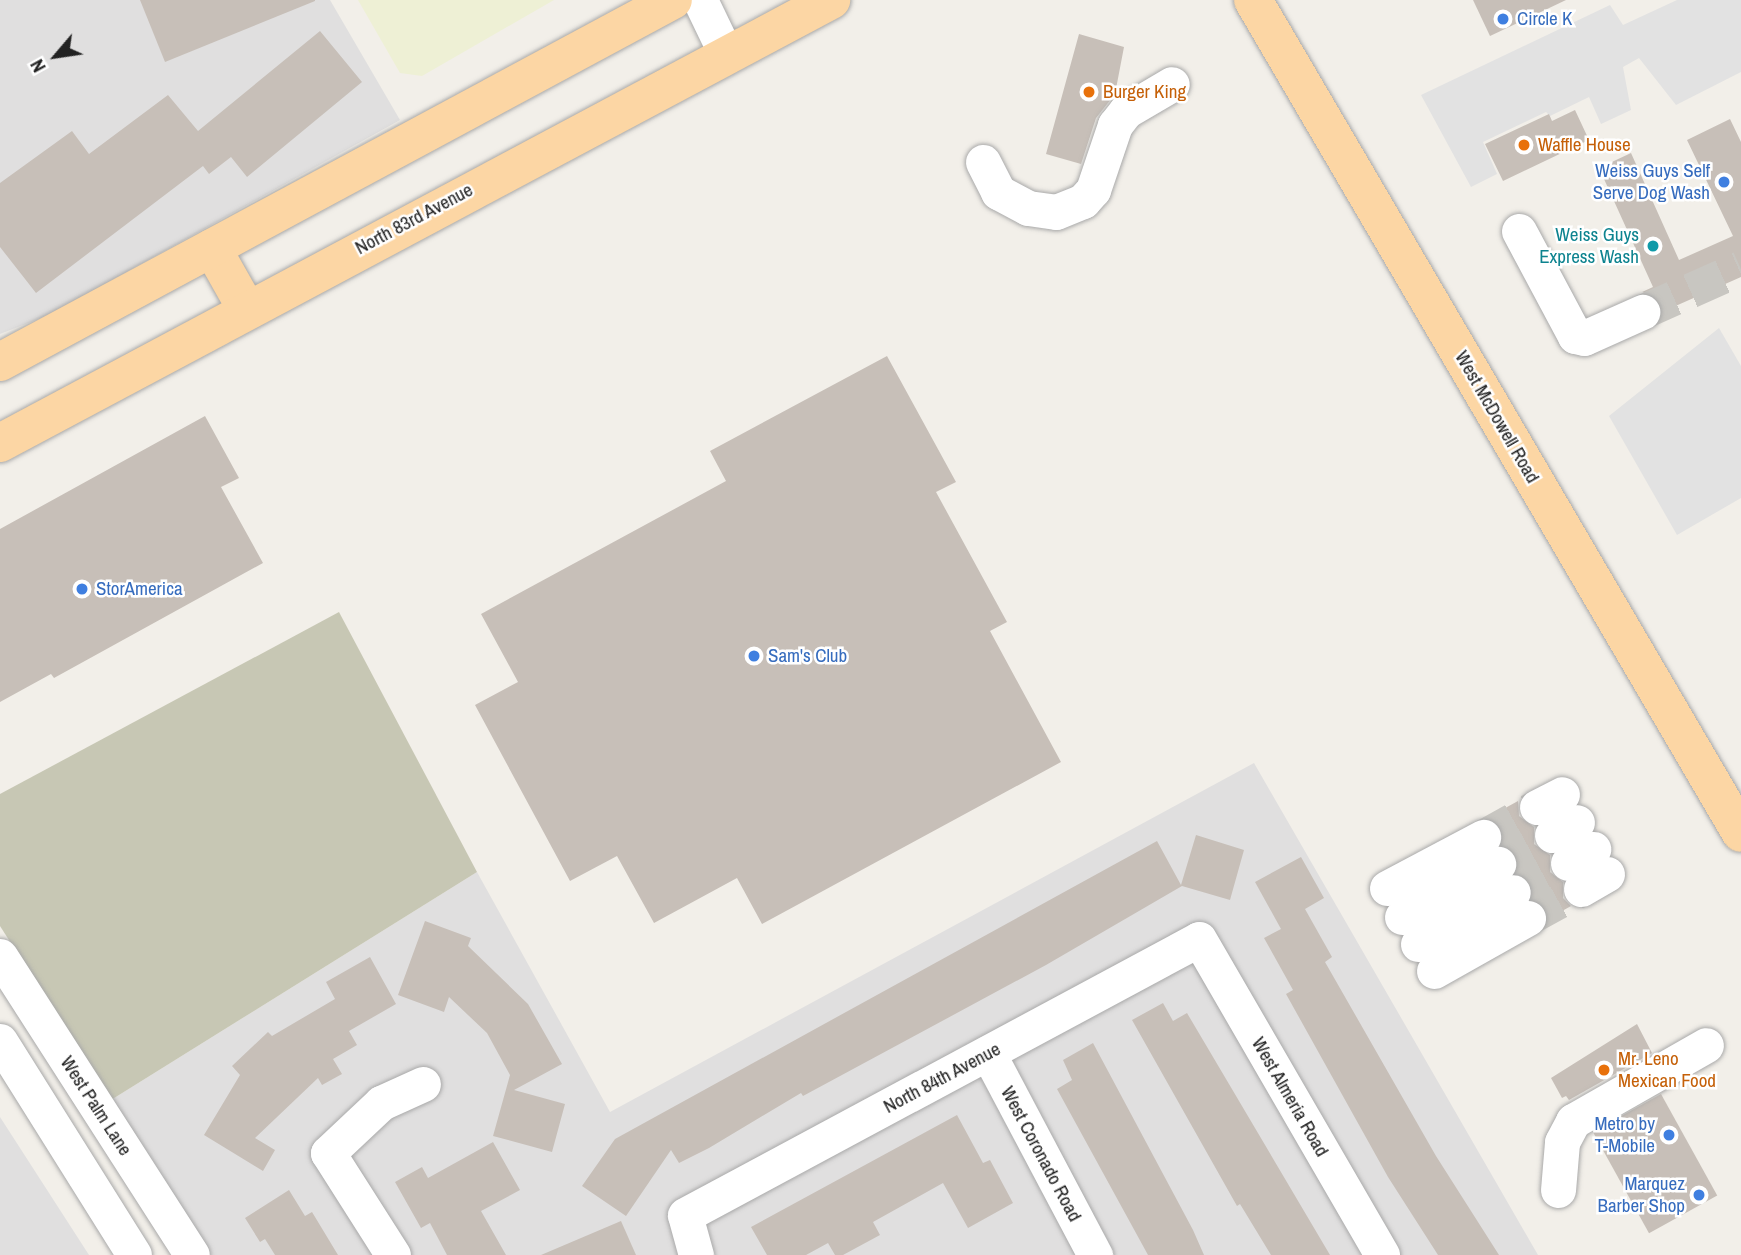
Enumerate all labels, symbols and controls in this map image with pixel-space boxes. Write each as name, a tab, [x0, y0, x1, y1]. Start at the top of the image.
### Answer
place label: Circle K	[1517, 8, 1572, 30]
marker: Circle K	[1495, 11, 1511, 27]
north arrow	[21, 21, 91, 91]
text: N	[24, 55, 52, 77]
place label: Burger King	[1103, 81, 1186, 103]
marker: Burger King	[1081, 84, 1097, 100]
place label: Waffle House	[1538, 134, 1631, 156]
marker: Waffle House	[1516, 137, 1532, 153]
place label: Weiss Guys Self Serve Dog Wash	[1593, 160, 1710, 204]
marker: Weiss Guys Self Serve Dog Wash	[1716, 174, 1732, 190]
street label: North 83rd Avenue	[351, 178, 477, 260]
place label: Weiss Guys Express Wash	[1539, 224, 1639, 268]
marker: Weiss Guys Express Wash	[1645, 238, 1661, 254]
street label: West McDowell Road	[1450, 347, 1544, 487]
place label: StorAmerica	[96, 578, 183, 600]
marker: StorAmerica	[74, 581, 90, 597]
place label: Sam's Club	[768, 645, 847, 667]
marker: Sam's Club	[746, 648, 762, 664]
street label: West Almeria Road	[1246, 1033, 1334, 1161]
street label: North 84th Avenue	[879, 1037, 1005, 1119]
place label: Mr. Leno Mexican Food	[1618, 1048, 1716, 1092]
street label: West Palm Lane	[55, 1052, 137, 1160]
marker: Mr. Leno Mexican Food	[1596, 1062, 1612, 1078]
street label: West Coronado Road	[996, 1083, 1086, 1225]
place label: Metro by T-Mobile	[1594, 1113, 1655, 1157]
marker: Metro by T-Mobile	[1661, 1127, 1677, 1143]
place label: Marquez Barber Shop	[1598, 1173, 1685, 1217]
marker: Marquez Barber Shop	[1691, 1187, 1707, 1203]

